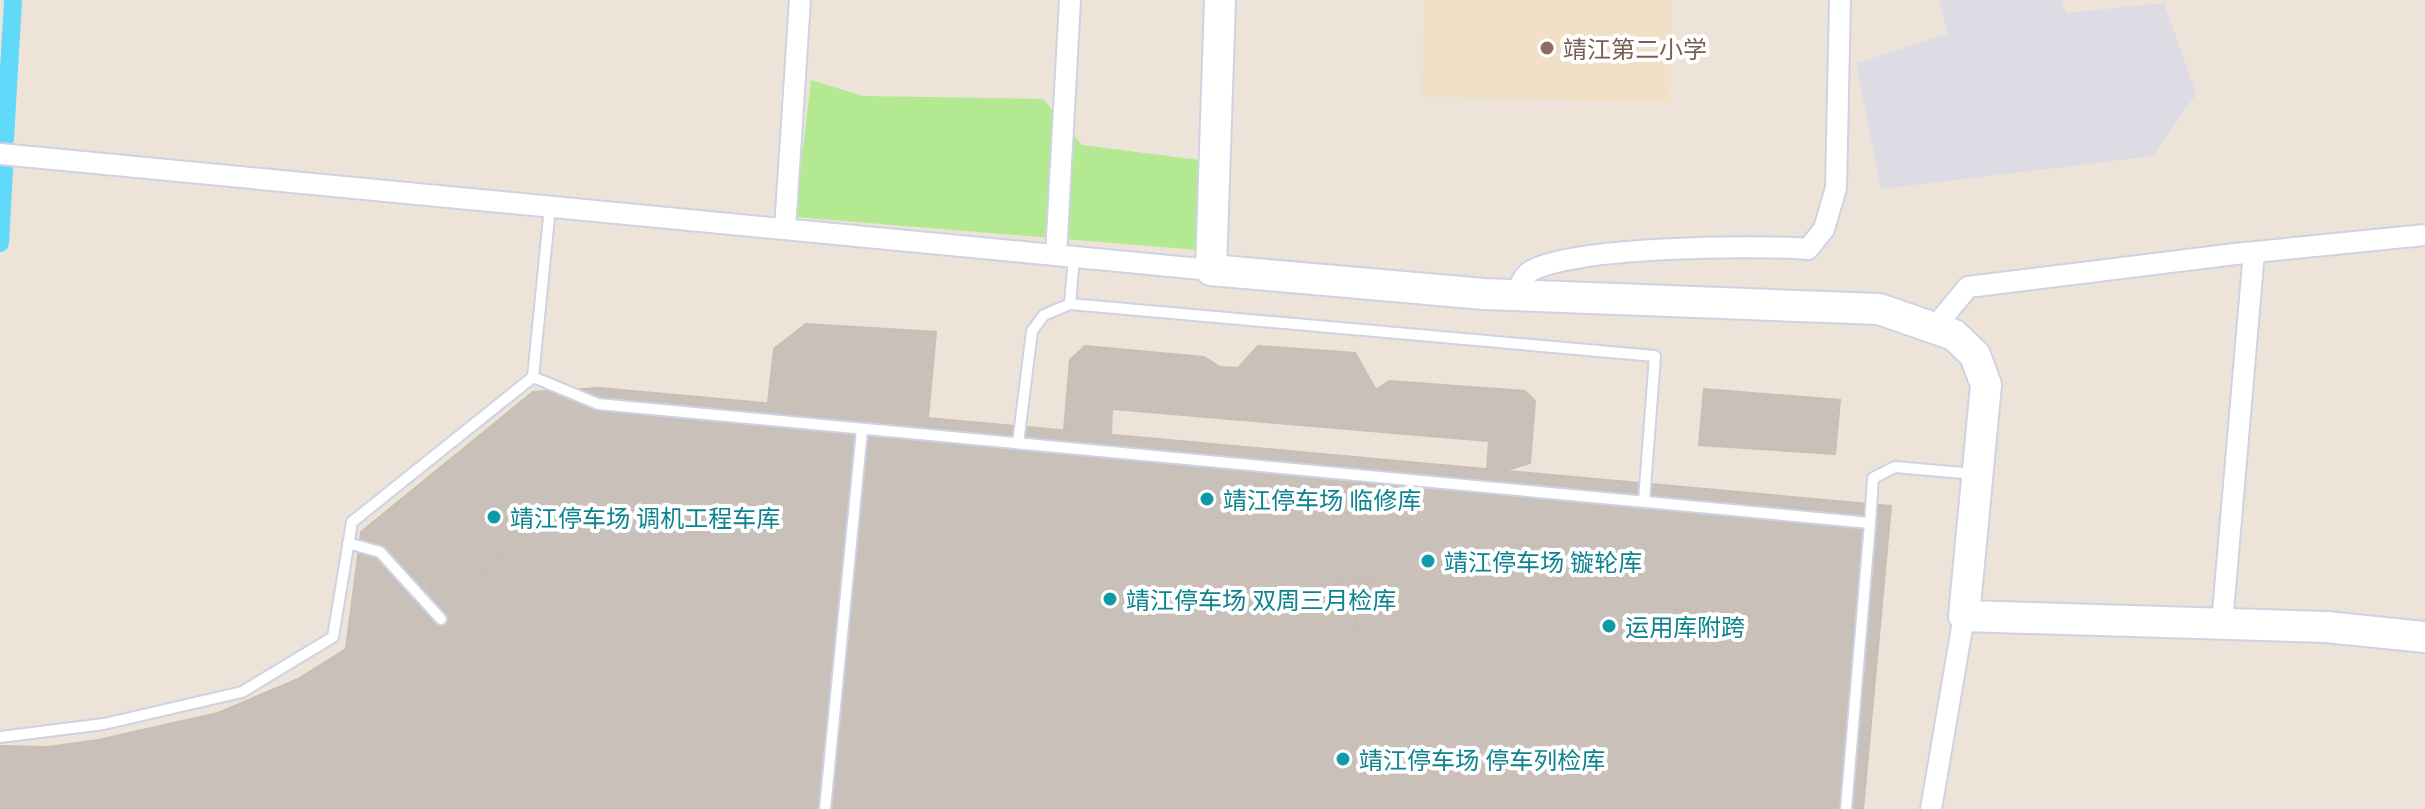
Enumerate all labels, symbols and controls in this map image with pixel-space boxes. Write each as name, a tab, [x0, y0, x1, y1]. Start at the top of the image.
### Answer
place label: 靖江第二小学	[1563, 32, 1707, 65]
marker: 靖江第二小学	[1538, 39, 1556, 57]
place label: 靖江停车场 临修库	[1223, 483, 1421, 516]
marker: 靖江停车场 临修库	[1198, 490, 1216, 508]
place label: 靖江停车场 调机工程车库	[510, 501, 780, 534]
marker: 靖江停车场 调机工程车库	[485, 508, 503, 526]
place label: 靖江停车场 镟轮库	[1444, 545, 1642, 578]
marker: 靖江停车场 镟轮库	[1419, 552, 1437, 570]
place label: 靖江停车场 双周三月检库	[1126, 583, 1396, 616]
marker: 靖江停车场 双周三月检库	[1101, 590, 1119, 608]
place label: 运用库附跨	[1625, 610, 1745, 643]
marker: 运用库附跨	[1600, 617, 1618, 635]
place label: 靖江停车场 停车列检库	[1359, 743, 1605, 776]
marker: 靖江停车场 停车列检库	[1334, 750, 1352, 768]

